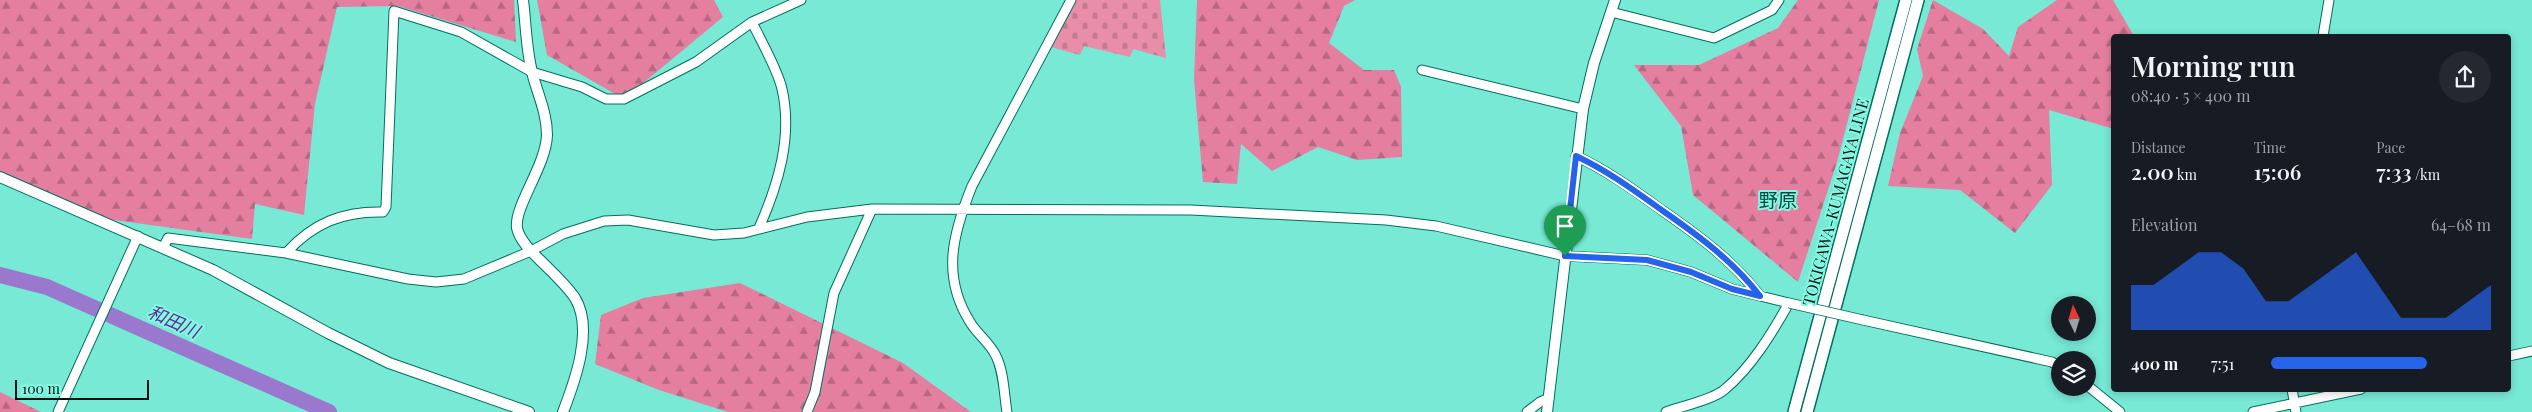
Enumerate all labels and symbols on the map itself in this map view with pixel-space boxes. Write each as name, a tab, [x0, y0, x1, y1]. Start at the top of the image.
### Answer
street label: TOKIGAWA-KUMAGAYA LINE	[1797, 96, 1873, 308]
district label: 野原	[1759, 186, 1797, 212]
pin	[1544, 205, 1586, 256]
north arrow	[2051, 296, 2096, 341]
water label: 和田川	[144, 299, 205, 344]
scale bar	[15, 377, 149, 400]

